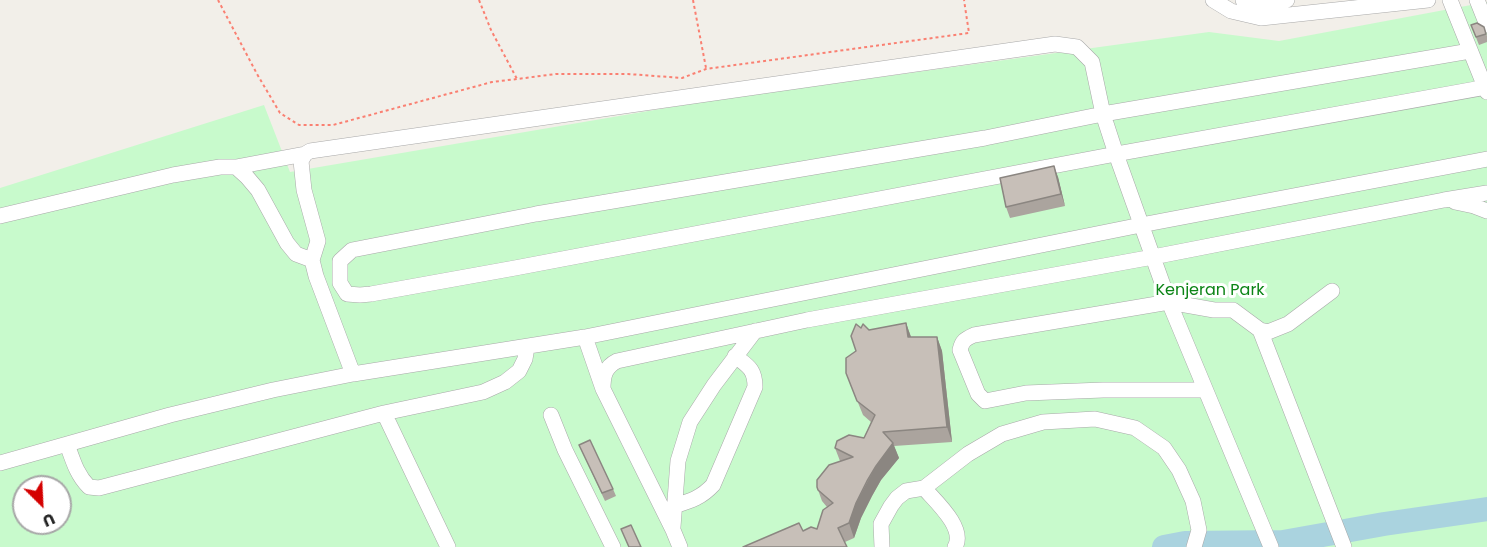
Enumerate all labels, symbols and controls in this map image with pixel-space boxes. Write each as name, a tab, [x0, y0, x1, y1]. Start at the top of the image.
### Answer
park label: Kenjeran Park	[1155, 281, 1265, 301]
north arrow	[12, 475, 72, 535]
text: U	[39, 507, 59, 533]

